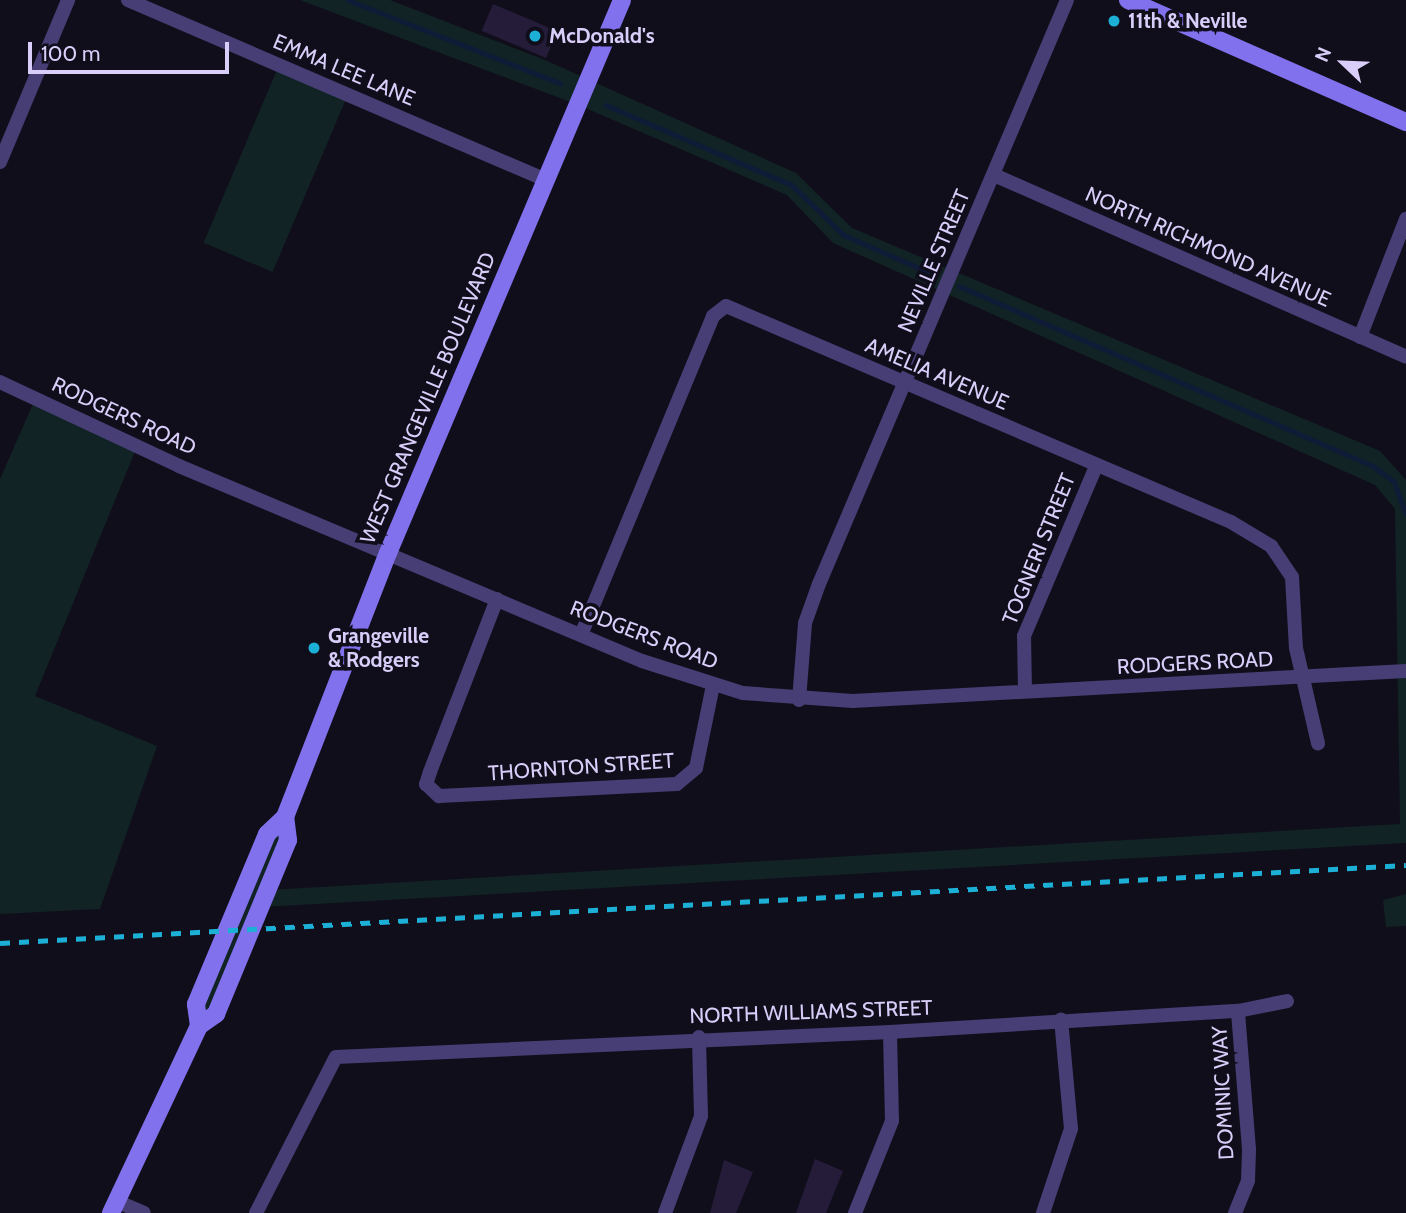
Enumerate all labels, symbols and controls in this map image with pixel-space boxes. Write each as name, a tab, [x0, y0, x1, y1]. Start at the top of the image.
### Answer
place label: 11th & Neville	[1128, 8, 1247, 34]
marker: 11th & Neville	[1106, 13, 1122, 29]
place label: McDonald's	[549, 23, 655, 49]
scale bar	[32, 28, 233, 72]
marker: McDonald's	[527, 28, 543, 44]
north arrow	[1308, 28, 1378, 98]
street label: EMMA LEE LANE	[269, 29, 419, 111]
text: 100 m	[41, 41, 100, 66]
text: N	[1310, 44, 1336, 65]
street label: NORTH RICHMOND AVENUE	[1082, 181, 1334, 313]
street label: NEVILLE STREET	[893, 186, 975, 336]
street label: WEST GRANGEVILLE BOULEVARD	[355, 248, 501, 548]
street label: AMELIA AVENUE	[862, 333, 1012, 415]
street label: RODGERS ROAD	[48, 372, 200, 460]
street label: TOGNERI STREET	[997, 470, 1081, 628]
street label: RODGERS ROAD	[567, 595, 721, 675]
place label: Grangeville & Rodgers	[328, 623, 429, 673]
marker: Grangeville & Rodgers	[306, 640, 322, 656]
street label: RODGERS ROAD	[1116, 646, 1274, 680]
street label: THORNTON STREET	[487, 748, 675, 786]
street label: NORTH WILLIAMS STREET	[689, 995, 933, 1029]
street label: DOMINIC WAY	[1207, 1025, 1239, 1161]

